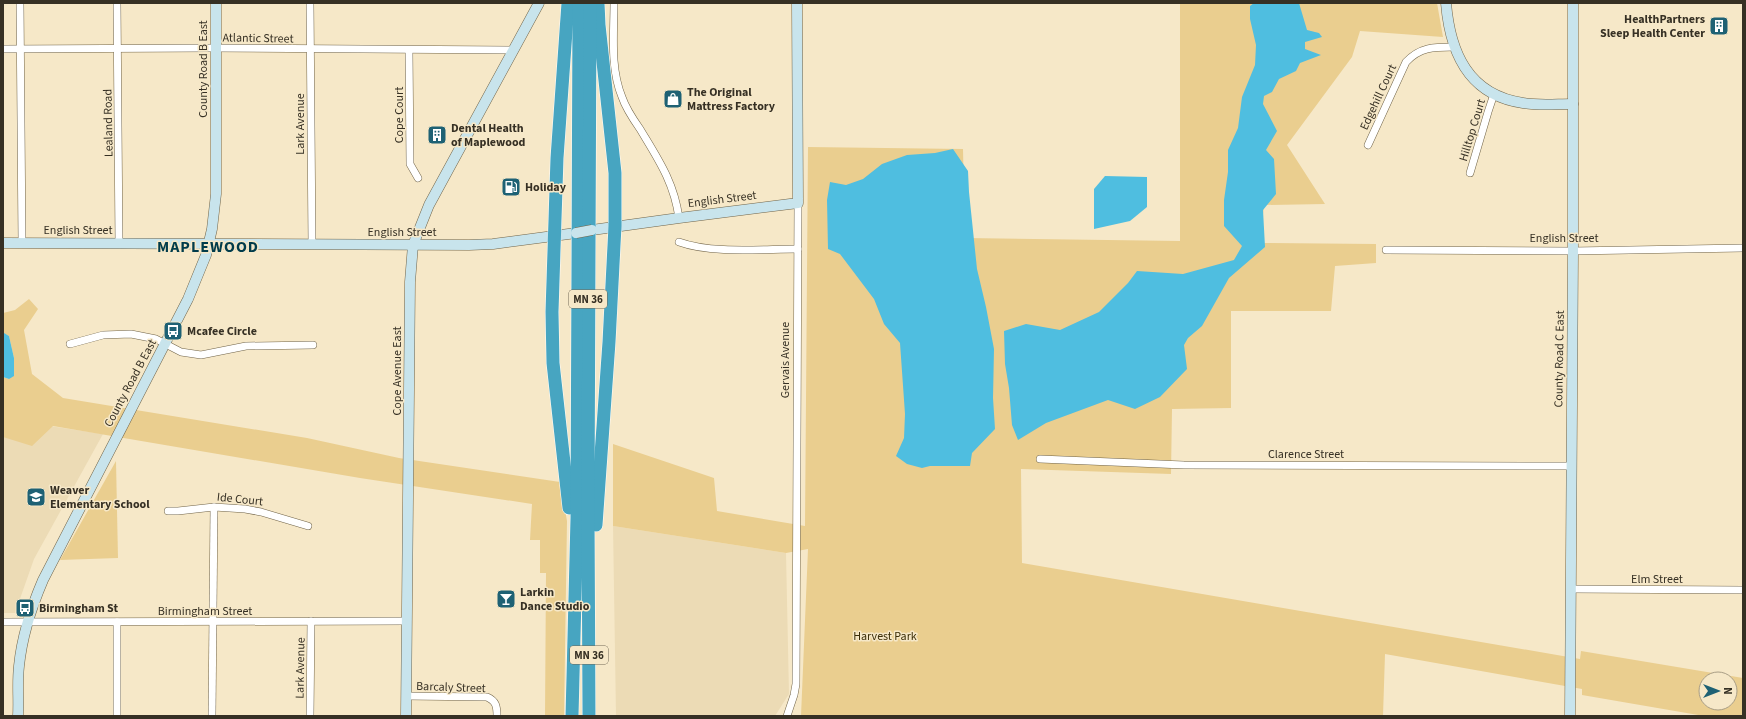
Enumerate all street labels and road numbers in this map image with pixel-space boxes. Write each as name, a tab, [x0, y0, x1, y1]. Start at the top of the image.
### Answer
street label: County Road B East	[195, 20, 212, 118]
street label: Atlantic Street	[222, 29, 294, 48]
street label: Edgehill Court	[1356, 62, 1401, 133]
street label: Cope Court	[391, 87, 408, 143]
street label: Lealand Road	[99, 89, 118, 157]
street label: Lark Avenue	[292, 93, 309, 155]
street label: Hilltop Court	[1455, 97, 1490, 163]
street label: English Street	[687, 187, 757, 212]
street label: English Street	[44, 222, 112, 239]
street label: English Street	[368, 224, 436, 241]
street label: English Street	[1530, 230, 1598, 247]
road number: MN 36	[569, 290, 607, 308]
street label: County Road C East	[1550, 310, 1569, 408]
street label: Gervais Avenue	[777, 322, 794, 398]
street label: Cope Avenue East	[389, 327, 406, 415]
street label: County Road B East	[100, 336, 161, 430]
street label: Clarence Street	[1268, 446, 1344, 463]
street label: Ide Court	[216, 489, 264, 510]
street label: Elm Street	[1631, 571, 1683, 588]
street label: Birmingham Street	[158, 603, 252, 620]
street label: Lark Avenue	[291, 637, 310, 699]
road number: MN 36	[570, 646, 608, 664]
street label: Barcaly Street	[416, 678, 486, 697]

